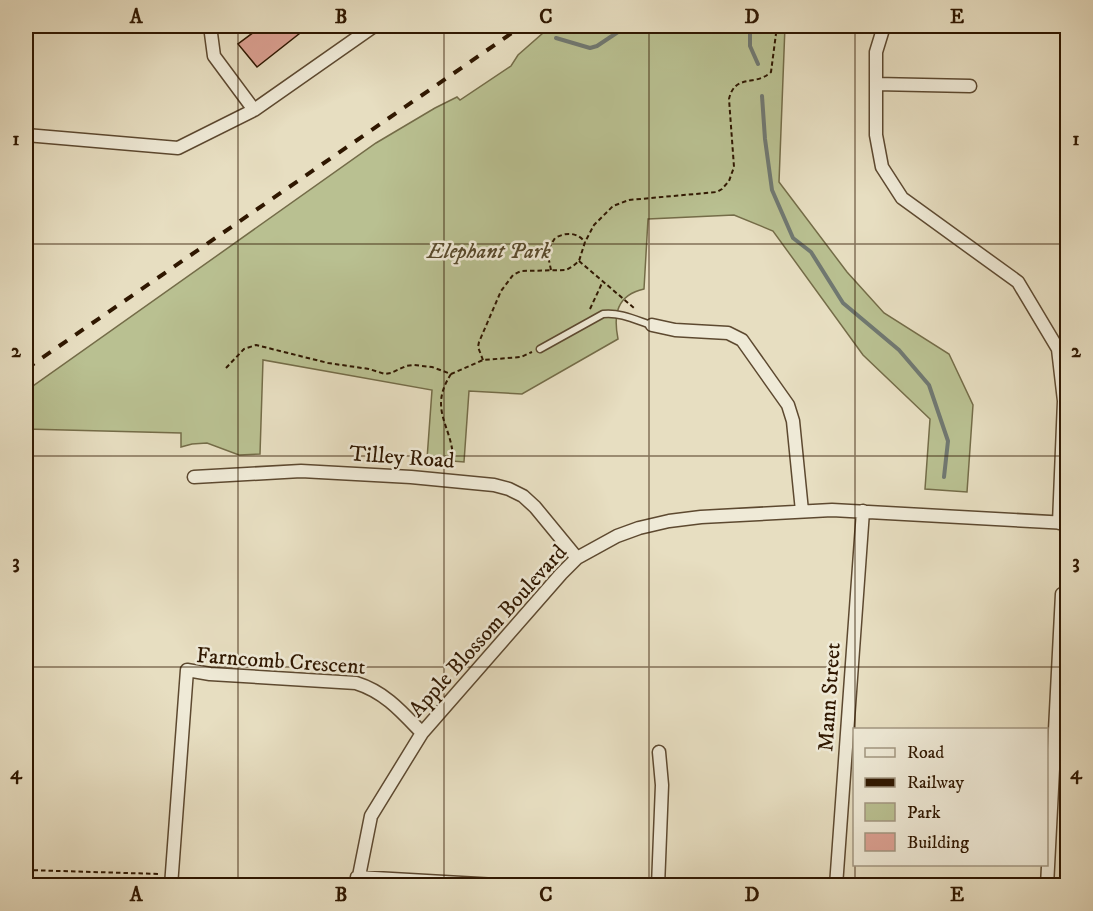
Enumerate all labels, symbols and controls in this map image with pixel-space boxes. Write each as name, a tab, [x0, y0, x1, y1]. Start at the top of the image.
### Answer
text: A	[129, 5, 144, 30]
text: B	[335, 5, 347, 30]
text: C	[539, 5, 553, 30]
text: D	[745, 5, 760, 30]
text: E	[950, 5, 964, 30]
text: 1	[12, 127, 20, 152]
text: 1	[1072, 127, 1080, 152]
park label: Elephant Park	[425, 238, 552, 265]
text: 2	[11, 339, 22, 364]
text: 2	[1071, 339, 1082, 364]
street label: Tilley Road	[348, 440, 455, 475]
street label: Apple Blossom Boulevard	[403, 539, 573, 723]
text: 3	[12, 550, 20, 575]
text: 3	[1072, 550, 1080, 575]
street label: Farncomb Crescent	[195, 642, 366, 681]
street label: Mann Street	[812, 642, 847, 753]
legend	[853, 728, 1048, 866]
text: Road	[907, 742, 944, 764]
text: 4	[10, 761, 23, 786]
text: 4	[1070, 761, 1083, 786]
text: Railway	[907, 772, 965, 794]
text: Park	[907, 802, 941, 824]
text: Building	[907, 832, 969, 854]
text: A	[129, 883, 144, 908]
text: B	[335, 883, 347, 908]
text: C	[539, 883, 553, 908]
text: D	[745, 883, 760, 908]
text: E	[950, 883, 964, 908]

